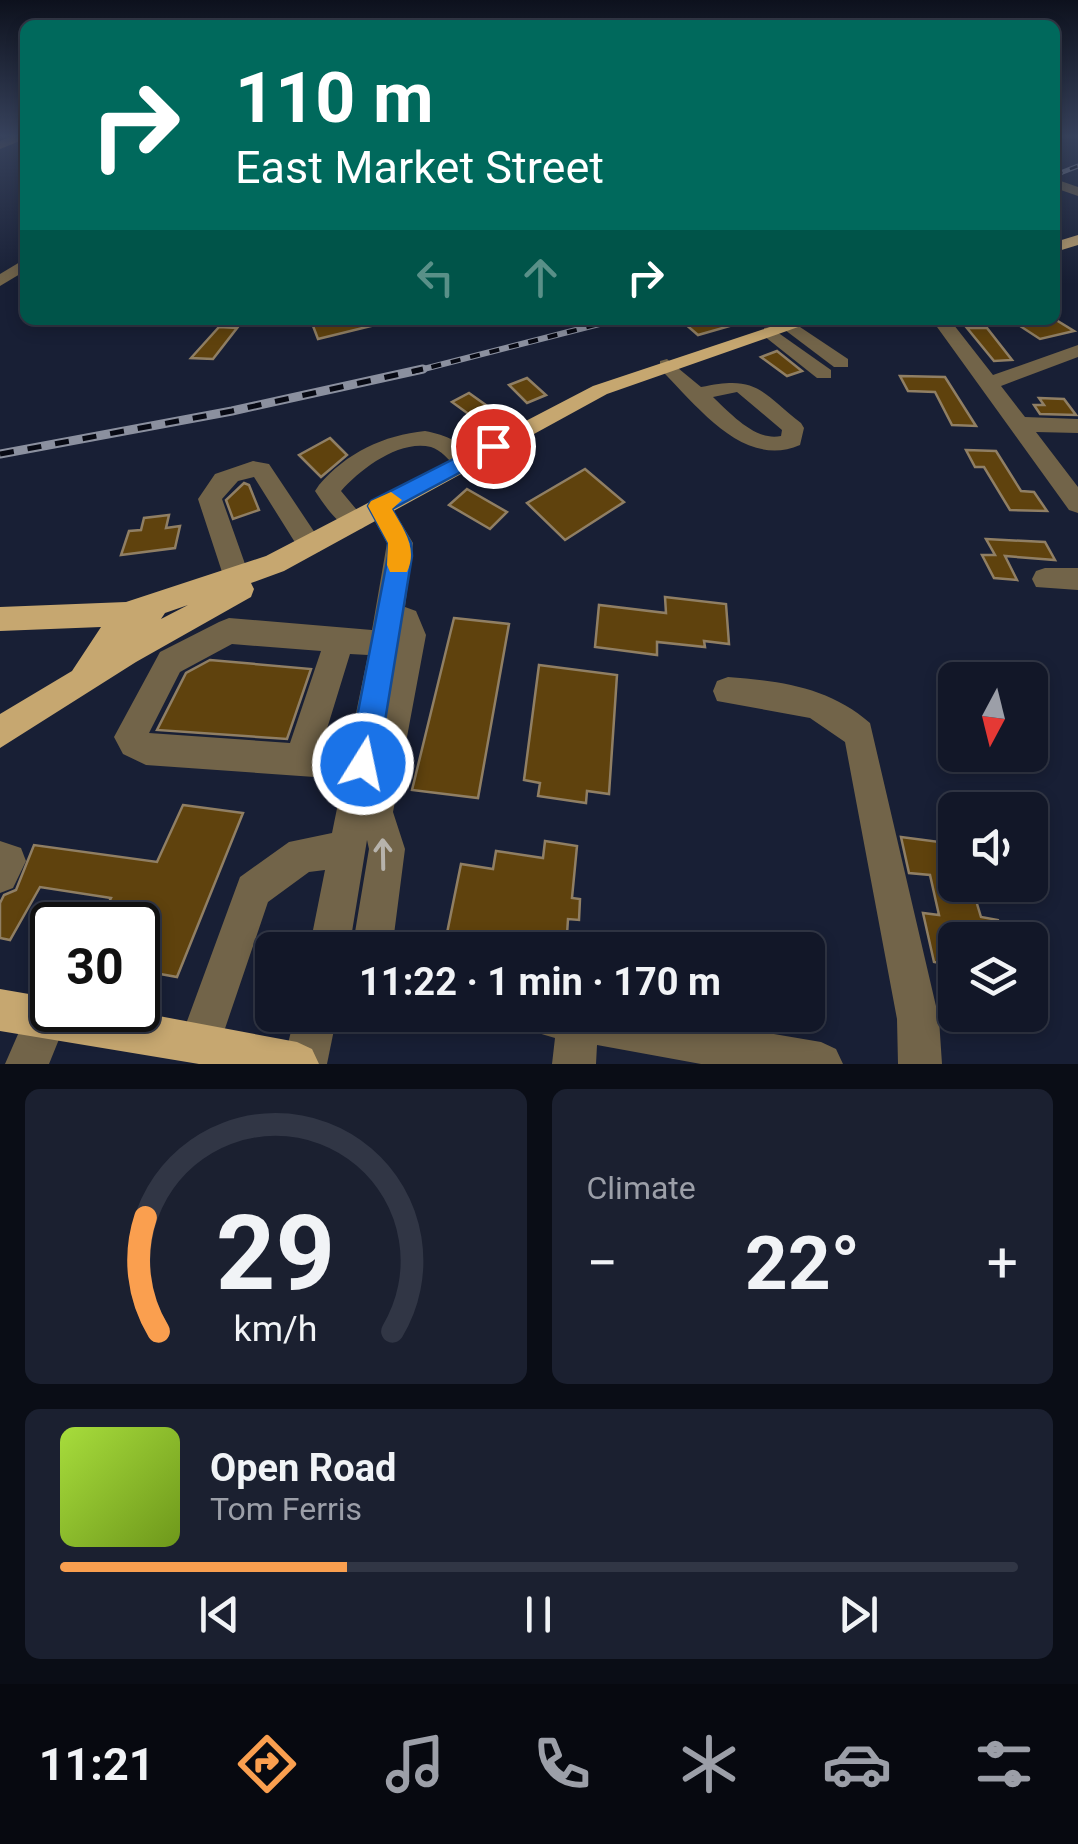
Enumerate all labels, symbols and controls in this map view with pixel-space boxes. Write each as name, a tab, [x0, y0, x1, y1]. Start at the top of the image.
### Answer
text: 110 m	[235, 57, 434, 139]
icon: right	[70, 60, 200, 190]
text: East Market Street	[235, 141, 604, 194]
icon: left	[408, 250, 463, 305]
icon: ahead	[513, 250, 568, 305]
icon: right	[618, 250, 673, 305]
pin	[451, 404, 536, 489]
icon: arrive	[466, 419, 521, 474]
north arrow	[938, 662, 1048, 772]
map controls	[938, 662, 1048, 1032]
position arrow	[311, 712, 415, 816]
button: sound	[938, 792, 1048, 902]
one-way arrow	[374, 838, 393, 871]
speed limit sign: 30	[30, 902, 160, 1032]
button: layers	[938, 922, 1048, 1032]
text: 11:22 · 1 min · 170 m	[359, 960, 721, 1004]
text: Climate	[587, 1169, 696, 1207]
text: 29	[216, 1193, 335, 1314]
text: 22°	[745, 1219, 860, 1307]
text: −	[587, 1231, 618, 1295]
text: +	[987, 1231, 1018, 1295]
text: km/h	[234, 1308, 318, 1350]
text: Open Road	[210, 1446, 396, 1490]
text: Tom Ferris	[210, 1490, 362, 1528]
icon: previous	[192, 1587, 247, 1642]
icon: pause	[511, 1587, 566, 1642]
icon: next	[831, 1587, 886, 1642]
icon: directions	[232, 1729, 302, 1799]
icon: music	[380, 1729, 450, 1799]
icon: phone	[527, 1729, 597, 1799]
icon: climate	[674, 1729, 744, 1799]
icon: car	[822, 1729, 892, 1799]
icon: filters	[969, 1729, 1039, 1799]
text: 11:21	[39, 1738, 155, 1791]

